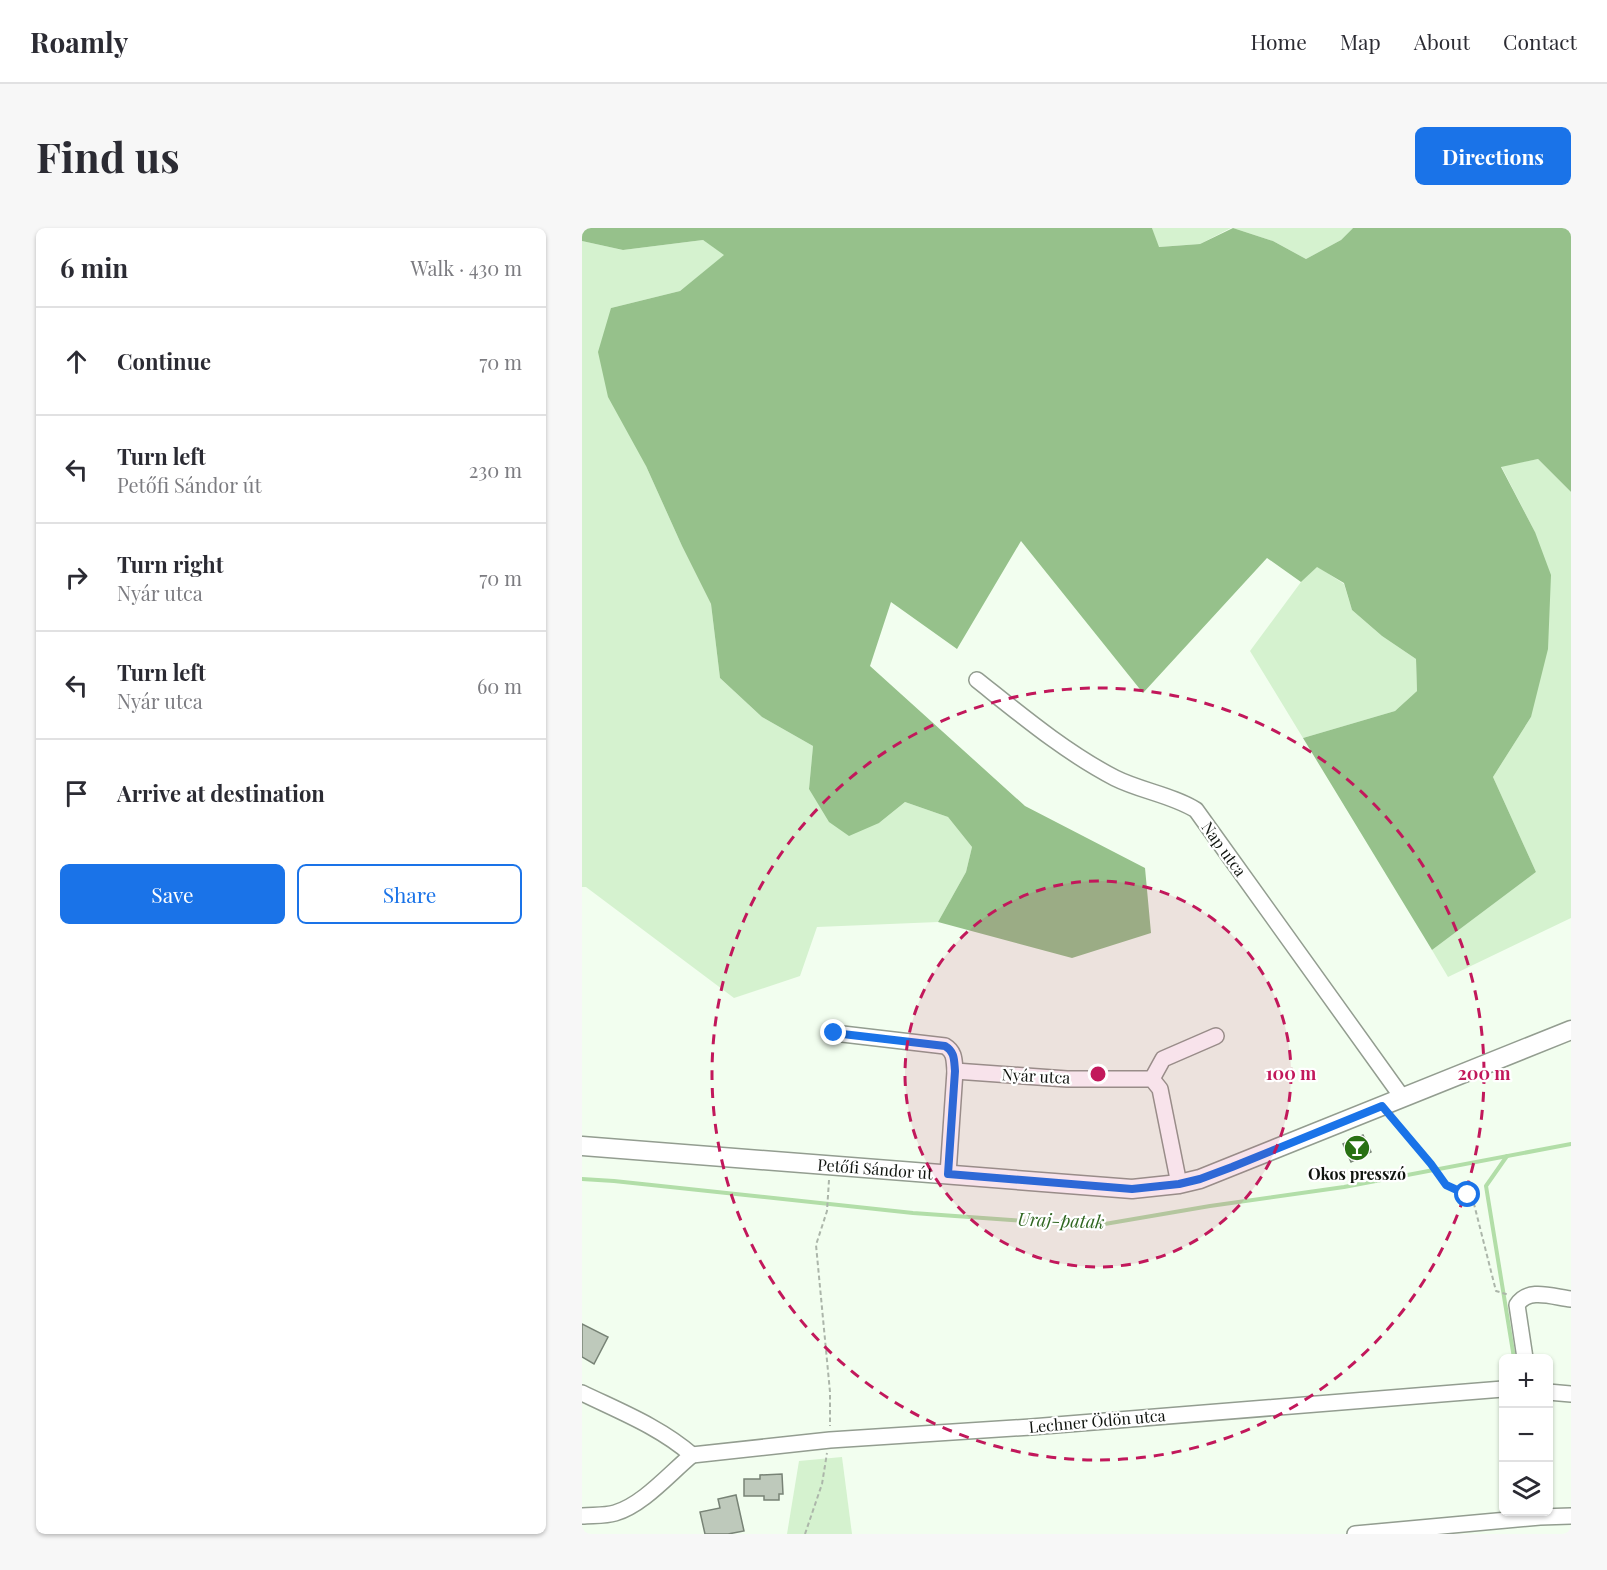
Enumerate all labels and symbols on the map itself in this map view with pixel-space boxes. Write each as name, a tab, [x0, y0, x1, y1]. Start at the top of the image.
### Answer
street label: Nap utca	[1197, 817, 1251, 880]
route end	[820, 1019, 846, 1045]
text: 100 m	[1266, 1061, 1317, 1085]
text: 200 m	[1457, 1061, 1511, 1085]
street label: Nyár utca	[1001, 1063, 1071, 1088]
centre of rings	[1088, 1064, 1108, 1084]
bar icon: Okos presszó	[1342, 1133, 1372, 1163]
street label: Petőfi Sándor út	[817, 1153, 934, 1183]
place label: Okos presszó	[1308, 1163, 1406, 1184]
route start	[1454, 1181, 1480, 1207]
water label: Uraj-patak	[1017, 1206, 1105, 1234]
street label: Lechner Ödön utca	[1028, 1404, 1166, 1437]

